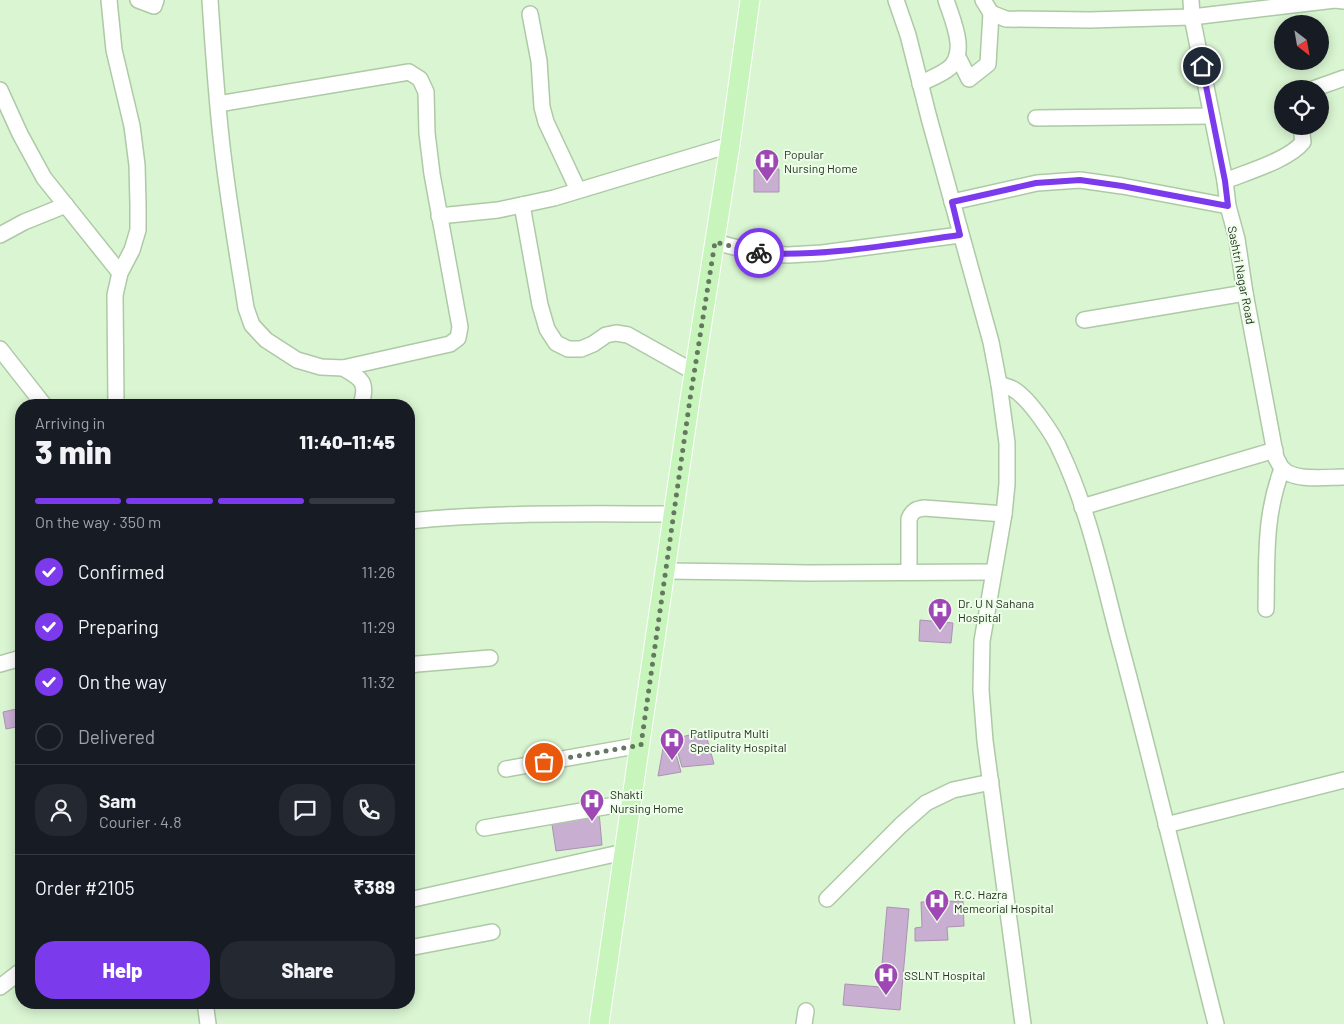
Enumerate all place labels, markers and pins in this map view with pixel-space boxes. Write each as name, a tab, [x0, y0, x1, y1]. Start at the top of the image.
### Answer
pin	[1181, 45, 1223, 87]
place label: Popular Nursing Home	[784, 147, 858, 175]
hospital icon: Popular Nursing Home	[754, 148, 780, 182]
place label: Dr. U N Sahana Hospital	[958, 596, 1034, 624]
hospital icon: Dr. U N Sahana Hospital	[927, 597, 953, 631]
place label: Patliputra Multi Speciality Hospital	[690, 726, 787, 754]
hospital icon: Patliputra Multi Speciality Hospital	[659, 727, 685, 761]
pin	[523, 741, 565, 783]
place label: Shakti Nursing Home	[610, 787, 684, 815]
hospital icon: Shakti Nursing Home	[579, 788, 605, 822]
place label: R.C. Hazra Memeorial Hospital	[954, 887, 1054, 915]
hospital icon: R.C. Hazra Memeorial Hospital	[924, 888, 950, 922]
hospital icon: SSLNT Hospital	[873, 962, 899, 996]
place label: SSLNT Hospital	[904, 968, 985, 982]

